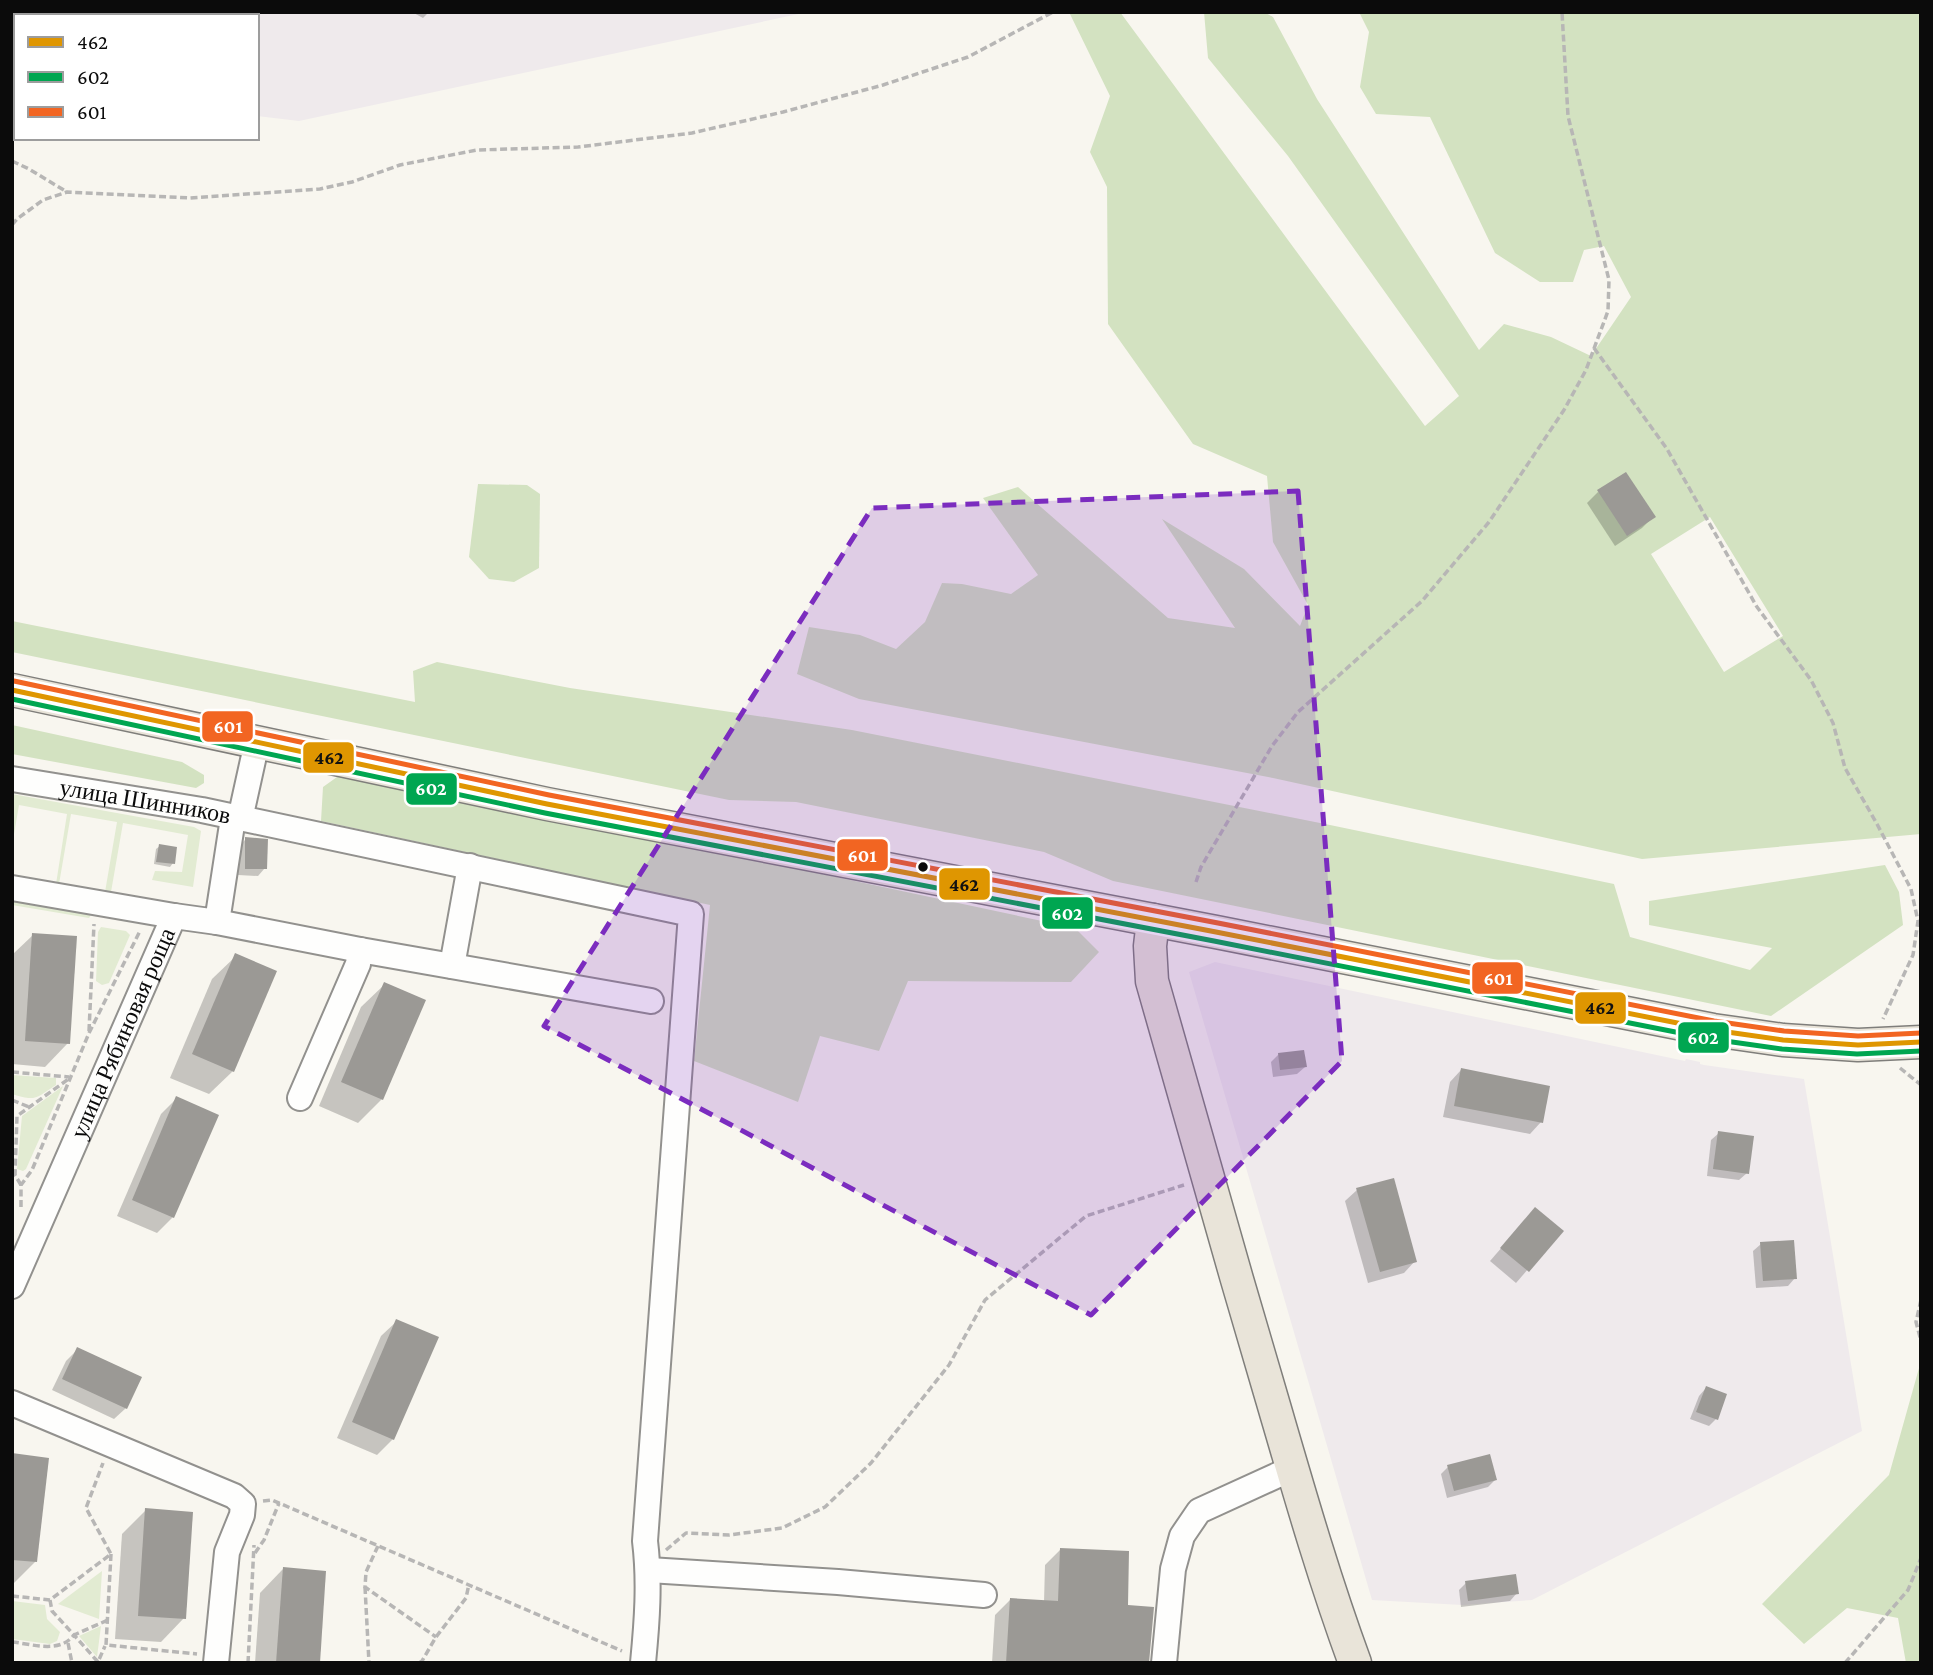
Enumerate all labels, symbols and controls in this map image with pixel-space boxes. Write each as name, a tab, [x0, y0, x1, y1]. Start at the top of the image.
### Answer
legend	[14, 14, 259, 140]
text: 462	[77, 30, 108, 54]
text: 602	[77, 65, 109, 89]
text: 601	[77, 100, 107, 124]
line badge: 601	[201, 710, 254, 743]
text: 601	[213, 716, 243, 737]
line badge: 462	[302, 741, 355, 774]
text: 462	[314, 747, 344, 768]
line badge: 602	[405, 772, 458, 806]
street label: улица Шинников	[58, 773, 233, 829]
text: 602	[415, 778, 447, 799]
line badge: 601	[836, 838, 889, 872]
text: 601	[847, 845, 877, 866]
unlabelled marker	[916, 860, 930, 874]
line badge: 462	[938, 867, 991, 901]
text: 462	[949, 874, 979, 895]
line badge: 602	[1041, 896, 1094, 930]
text: 602	[1051, 903, 1083, 924]
street label: улица Рябиновая роща	[64, 923, 180, 1143]
line badge: 601	[1471, 961, 1524, 995]
text: 601	[1483, 968, 1513, 989]
line badge: 462	[1574, 991, 1627, 1025]
text: 462	[1585, 997, 1615, 1018]
line badge: 602	[1677, 1021, 1730, 1054]
text: 602	[1687, 1027, 1719, 1048]

